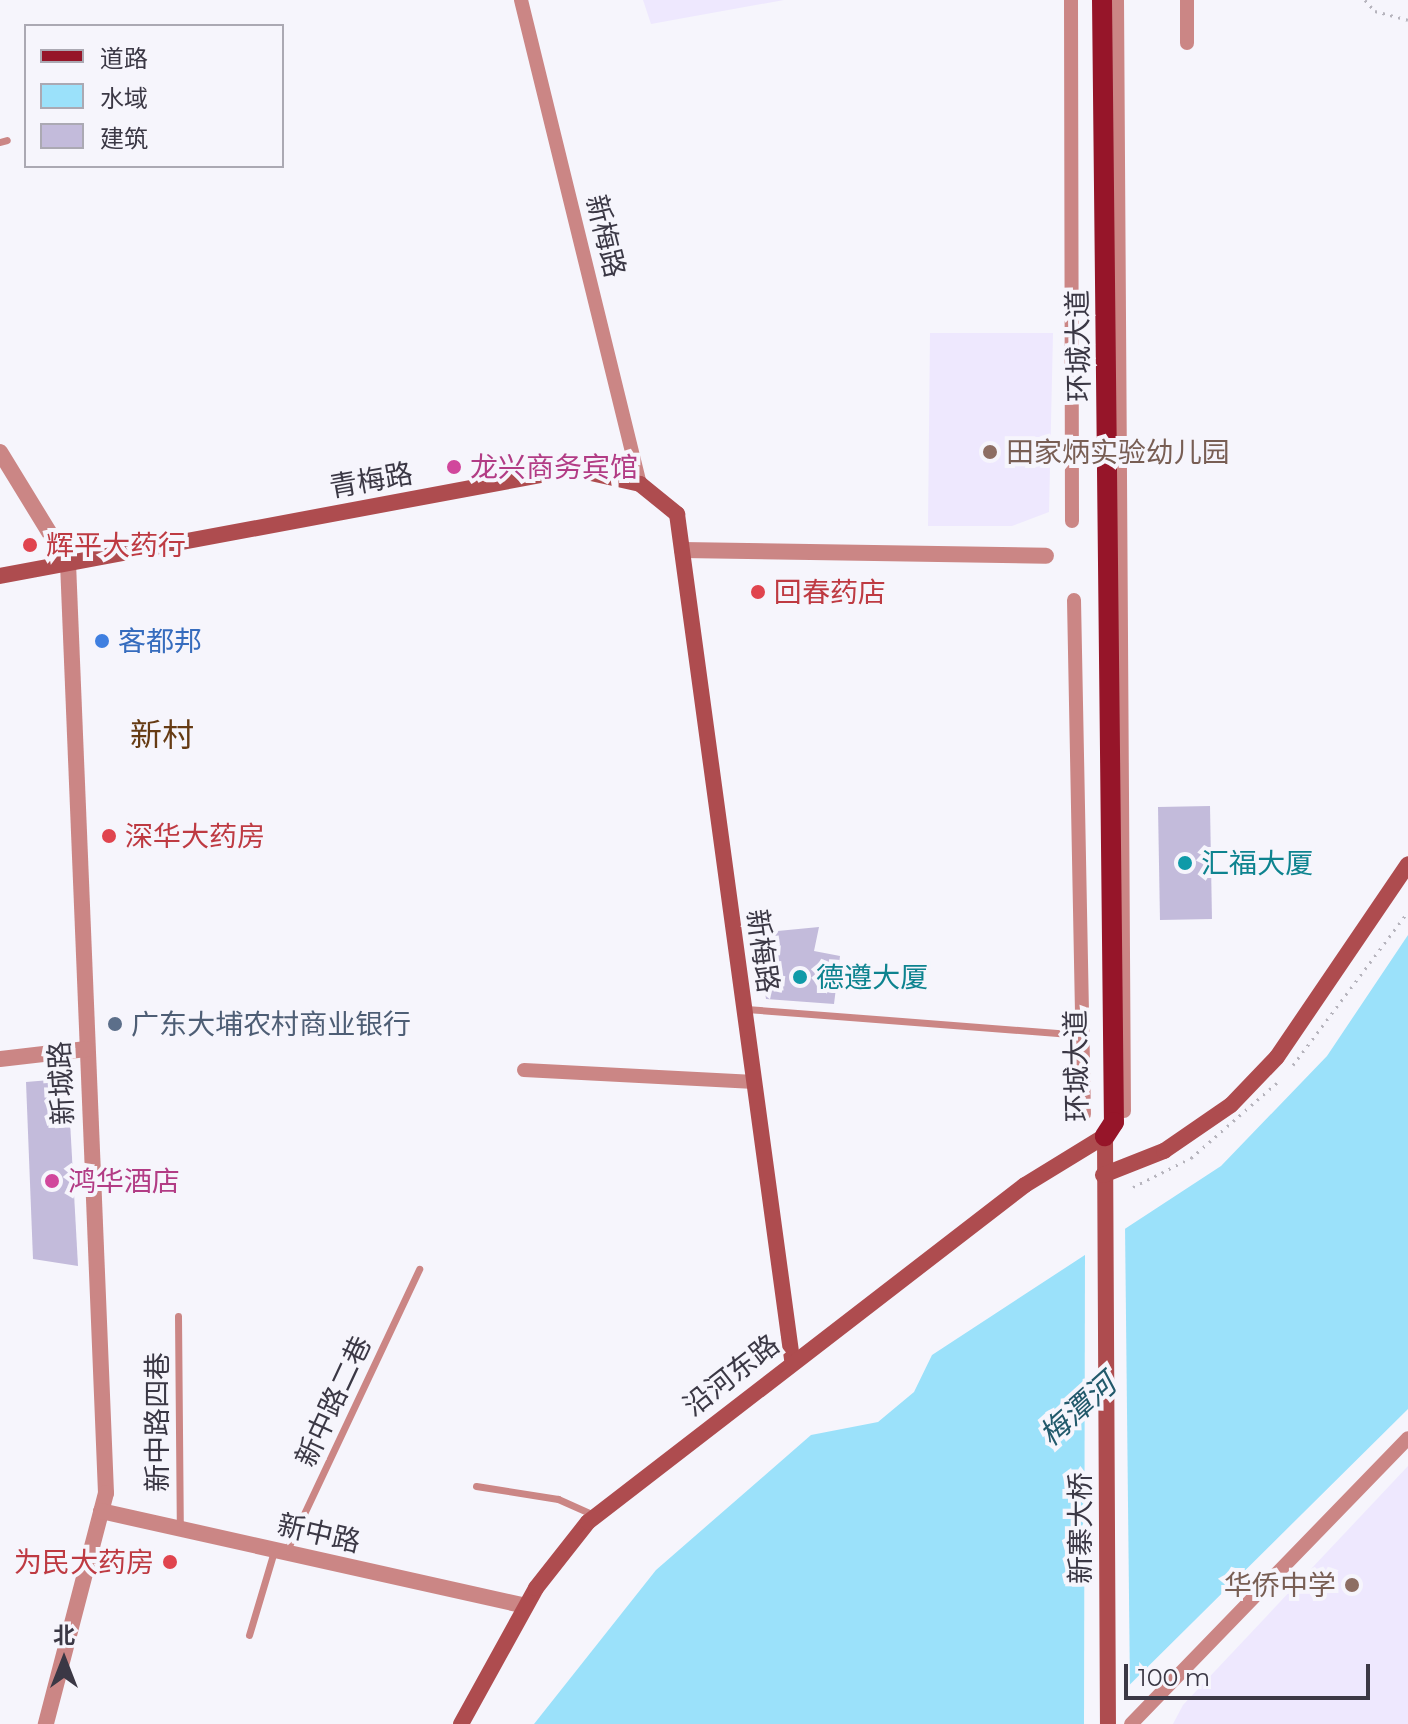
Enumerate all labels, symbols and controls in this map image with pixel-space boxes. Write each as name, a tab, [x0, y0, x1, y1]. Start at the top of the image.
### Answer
legend	[24, 24, 284, 168]
text: 道路	[100, 44, 148, 73]
text: 水域	[100, 84, 148, 113]
text: 建筑	[100, 124, 148, 153]
street label: 新梅路	[580, 191, 632, 281]
street label: 环城大道	[1060, 290, 1096, 402]
place label: 田家炳实验幼儿园	[1006, 435, 1230, 469]
marker: 田家炳实验幼儿园	[981, 443, 999, 461]
place label: 龙兴商务宾馆	[470, 450, 638, 484]
street label: 青梅路	[327, 456, 415, 504]
marker: 龙兴商务宾馆	[445, 458, 463, 476]
place label: 辉平大药行	[46, 528, 186, 562]
marker: 辉平大药行	[21, 536, 39, 554]
place label: 回春药店	[774, 575, 886, 609]
marker: 回春药店	[749, 583, 767, 601]
place label: 客都邦	[118, 624, 202, 658]
marker: 客都邦	[93, 632, 111, 650]
district label: 新村	[130, 716, 194, 754]
place label: 深华大药房	[125, 819, 265, 853]
marker: 深华大药房	[100, 827, 118, 845]
place label: 汇福大厦	[1201, 846, 1313, 880]
marker: 汇福大厦	[1176, 854, 1194, 872]
street label: 新梅路	[741, 907, 785, 995]
place label: 德遵大厦	[816, 960, 928, 994]
marker: 德遵大厦	[791, 968, 809, 986]
place label: 广东大埔农村商业银行	[131, 1007, 411, 1041]
street label: 环城大道	[1058, 1010, 1094, 1122]
marker: 广东大埔农村商业银行	[106, 1015, 124, 1033]
street label: 新城路	[42, 1040, 80, 1126]
place label: 鸿华酒店	[68, 1164, 180, 1198]
marker: 鸿华酒店	[43, 1172, 61, 1190]
street label: 沿河东路	[677, 1327, 785, 1423]
street label: 新中路二巷	[288, 1330, 378, 1472]
street label: 新中路四巷	[140, 1352, 174, 1492]
water label: 梅潭河	[1033, 1367, 1123, 1453]
street label: 新寨大桥	[1063, 1472, 1097, 1584]
street label: 新中路	[274, 1507, 364, 1559]
place label: 为民大药房	[14, 1545, 154, 1579]
marker: 为民大药房	[161, 1553, 179, 1571]
place label: 华侨中学	[1224, 1568, 1336, 1602]
marker: 华侨中学	[1343, 1576, 1361, 1594]
north arrow	[24, 1620, 104, 1700]
text: 北	[53, 1622, 75, 1649]
scale bar	[1128, 1648, 1374, 1698]
text: 100 m	[1138, 1663, 1210, 1692]

